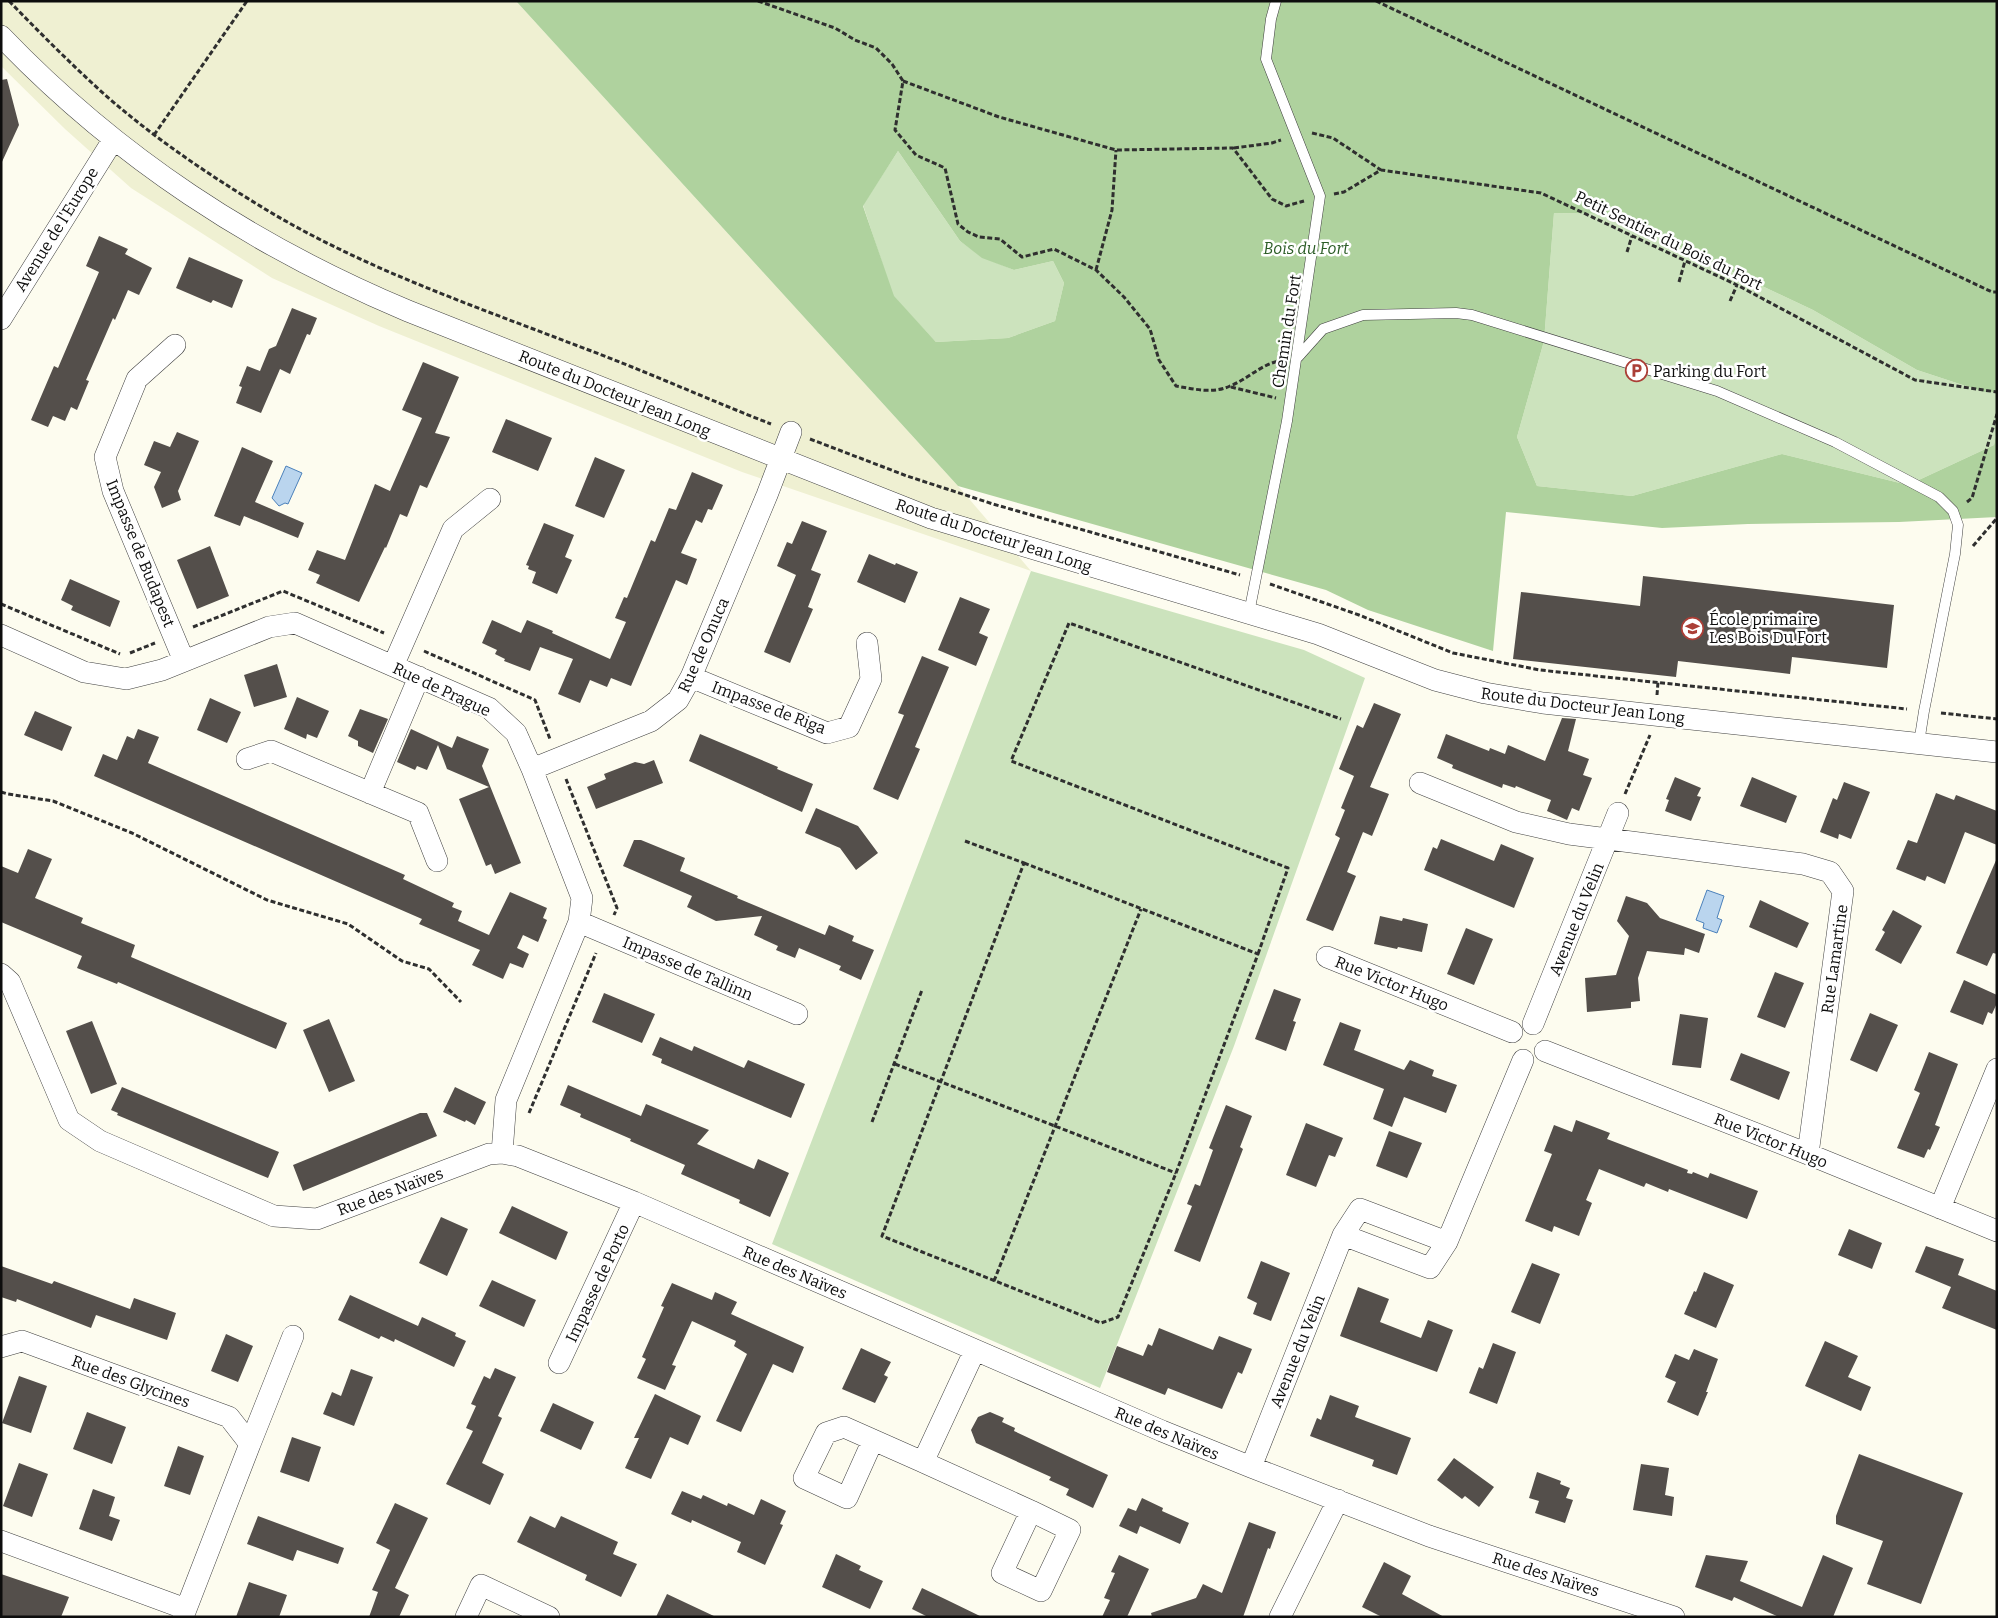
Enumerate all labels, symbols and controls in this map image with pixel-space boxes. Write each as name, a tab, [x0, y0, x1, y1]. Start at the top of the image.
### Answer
street label: Avenue de l'Europe	[11, 164, 102, 295]
street label: Petit Sentier du Bois du Fort	[1572, 187, 1766, 294]
park label: Bois du Fort	[1263, 239, 1349, 258]
street label: Chemin du Fort	[1268, 273, 1305, 389]
street label: Route du Docteur Jean Long	[516, 346, 714, 441]
parking icon: Parking du Fort	[1625, 359, 1649, 383]
place label: Parking du Fort	[1653, 362, 1767, 381]
street label: Impasse de Budapest	[102, 477, 179, 630]
street label: Route du Docteur Jean Long	[893, 495, 1094, 576]
street label: Rue de Onuca	[674, 595, 733, 696]
place label: École primaire Les Bois Du Fort	[1709, 609, 1827, 647]
school or university icon: École primaire Les Bois Du Fort	[1681, 616, 1705, 640]
street label: Rue de Prague	[390, 658, 494, 720]
street label: Impasse de Riga	[709, 677, 829, 738]
street label: Route du Docteur Jean Long	[1480, 684, 1686, 727]
street label: Avenue du Velin	[1545, 860, 1608, 978]
street label: Rue Lamartine	[1817, 903, 1852, 1015]
street label: Impasse de Tallinn	[620, 932, 756, 1004]
street label: Rue Victor Hugo	[1332, 952, 1451, 1015]
street label: Rue Victor Hugo	[1711, 1109, 1830, 1172]
street label: Rue des Naïves	[335, 1163, 446, 1219]
street label: Impasse de Porto	[562, 1221, 633, 1345]
street label: Rue des Naïves	[740, 1242, 850, 1303]
street label: Avenue du Velin	[1266, 1292, 1329, 1410]
street label: Rue des Glycines	[69, 1351, 193, 1412]
street label: Rue des Naïves	[1112, 1403, 1222, 1464]
street label: Rue des Naïves	[1490, 1548, 1602, 1601]

